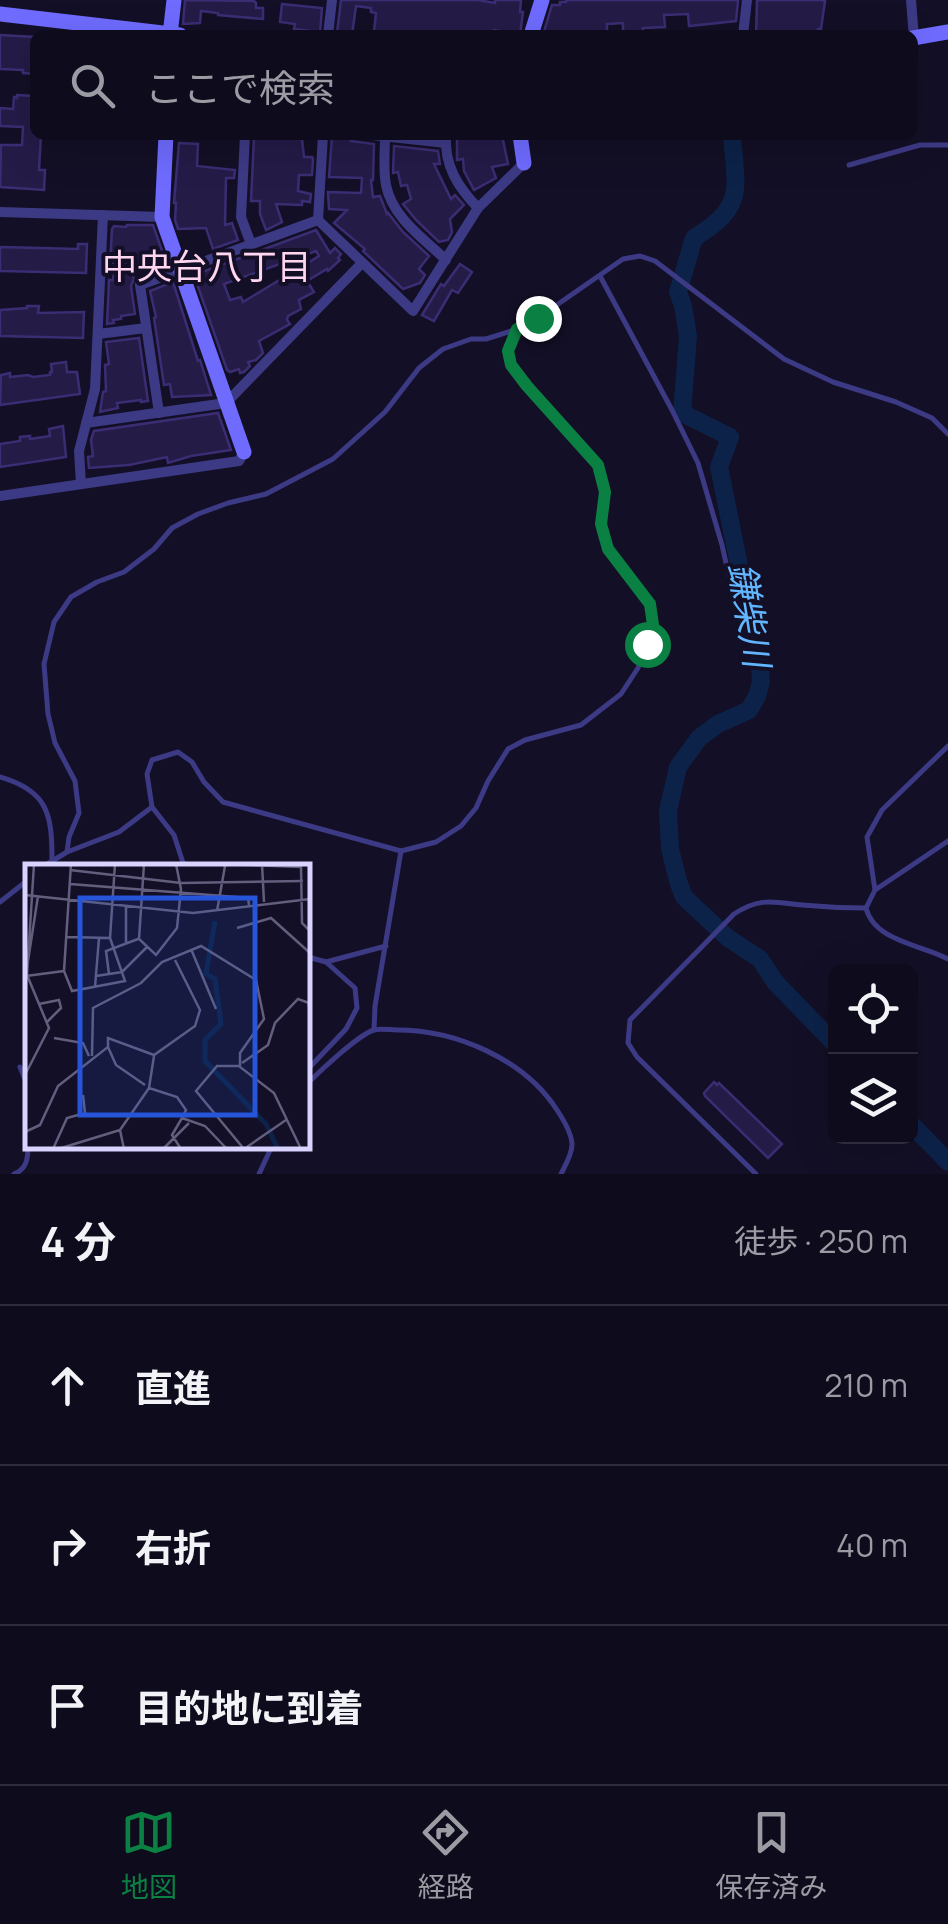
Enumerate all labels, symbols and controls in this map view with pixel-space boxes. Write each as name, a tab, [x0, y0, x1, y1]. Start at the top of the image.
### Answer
search box	[30, 30, 918, 140]
icon: search	[65, 58, 120, 113]
text: ここで検索	[145, 61, 335, 113]
district label: 中央台八丁目	[102, 242, 312, 290]
route end	[516, 296, 562, 342]
water label: 鎌柴川	[718, 559, 783, 674]
route start	[625, 622, 671, 668]
inset map	[25, 864, 310, 1149]
map controls	[828, 964, 918, 1144]
button: locate	[828, 964, 918, 1054]
button: layers	[828, 1054, 918, 1144]
text: 4 分	[40, 1212, 116, 1270]
text: 徒歩 · 250 m	[734, 1219, 908, 1263]
icon: ahead	[40, 1358, 95, 1413]
text: 直進	[135, 1361, 211, 1413]
text: 210 m	[824, 1363, 908, 1407]
icon: right	[40, 1518, 95, 1573]
text: 右折	[135, 1521, 211, 1573]
text: 40 m	[836, 1523, 908, 1567]
icon: arrive	[40, 1678, 95, 1733]
text: 目的地に到着	[135, 1681, 363, 1733]
tab: 地図	[121, 1805, 177, 1905]
tab: 経路	[418, 1805, 474, 1905]
tab: 保存済み	[715, 1805, 827, 1905]

